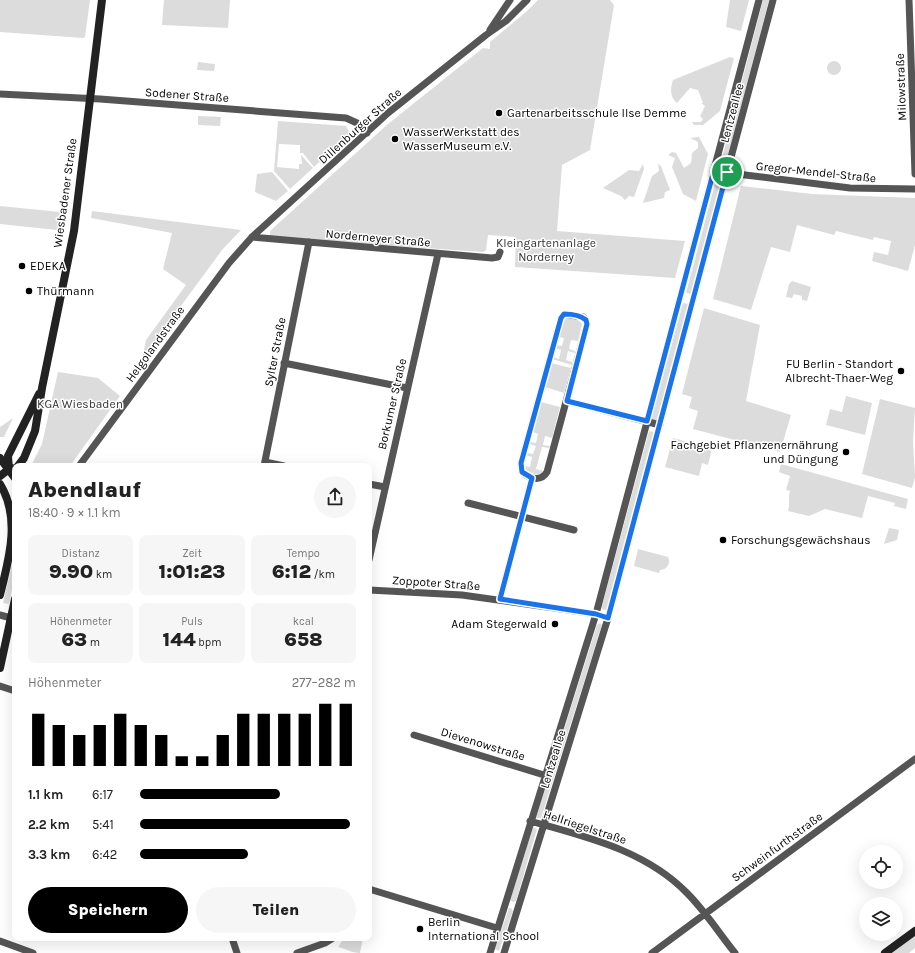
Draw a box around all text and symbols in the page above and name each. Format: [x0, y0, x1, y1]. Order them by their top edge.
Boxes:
street label: Milowstraße [893, 53, 909, 121]
street label: Lentzeallee [717, 82, 747, 144]
street label: Sodener Straße [145, 85, 229, 105]
street label: Dillenburger Straße [316, 85, 404, 167]
place label: Gartenarbeitsschule Ilse Demme [507, 106, 686, 120]
marker: Gartenarbeitsschule Ilse Demme [494, 108, 504, 118]
place label: WasserWerkstatt des WasserMuseum e.V. [403, 125, 520, 153]
marker: WasserWerkstatt des WasserMuseum e.V. [390, 134, 400, 144]
street label: Wiesbadener Straße [50, 137, 80, 249]
pin [710, 155, 744, 189]
street label: Gregor-Mendel-Straße [755, 159, 877, 185]
icon: arrive [716, 161, 738, 183]
street label: Norderneyer Straße [325, 226, 431, 250]
park label: Kleingartenanlage Norderney [496, 236, 596, 264]
place label: EDEKA [30, 259, 66, 273]
marker: EDEKA [17, 261, 27, 271]
place label: Thürmann [37, 284, 94, 298]
marker: Thürmann [24, 286, 34, 296]
street label: Helgolandstraße [123, 303, 187, 385]
street label: Sylter Straße [261, 316, 289, 388]
street label: Borkumer Straße [375, 357, 409, 451]
place label: FU Berlin - Standort Albrecht-Thaer-Weg [785, 357, 893, 385]
marker: FU Berlin - Standort Albrecht-Thaer-Weg [896, 366, 906, 376]
park label: KGA Wiesbaden [37, 397, 123, 411]
place label: Fachgebiet Pflanzenernährung und Düngung [671, 438, 838, 466]
marker: Fachgebiet Pflanzenernährung und Düngung [841, 447, 851, 457]
button: share [314, 476, 356, 518]
text: Abendlauf [28, 477, 141, 503]
text: 18:40 · 9 × 1.1 km [28, 505, 121, 520]
place label: Forschungsgewächshaus [731, 533, 871, 547]
marker: Forschungsgewächshaus [718, 535, 728, 545]
text: Distanz [61, 547, 100, 560]
text: Zeit [182, 547, 202, 560]
text: Tempo [287, 547, 320, 560]
text: 9.90 [49, 560, 93, 583]
text: 1:01:23 [158, 560, 225, 583]
text: 6:12 [272, 560, 311, 583]
text: km [93, 568, 112, 581]
text: /km [311, 568, 335, 581]
street label: Zoppoter Straße [391, 573, 481, 593]
text: Höhenmeter [50, 615, 112, 628]
text: Puls [181, 615, 203, 628]
text: kcal [293, 615, 314, 628]
place label: Adam Stegerwald [451, 617, 547, 631]
marker: Adam Stegerwald [550, 619, 560, 629]
text: 63 [61, 628, 87, 651]
text: 144 [163, 628, 196, 651]
text: 658 [284, 628, 323, 651]
text: m [87, 636, 100, 649]
text: bpm [196, 636, 221, 649]
text: Höhenmeter [28, 675, 101, 690]
text: 277–282 m [292, 675, 356, 690]
street label: Dievenowstraße [439, 724, 527, 764]
street label: Lentzeallee [537, 728, 569, 790]
text: 1.1 km [28, 787, 63, 802]
text: 6:17 [92, 787, 113, 802]
street label: Hellriegelstraße [542, 807, 628, 847]
street label: Schweinfurthstraße [729, 809, 825, 885]
text: 2.2 km [28, 817, 70, 832]
text: 5:41 [92, 817, 114, 832]
map controls [859, 845, 903, 941]
button: locate [859, 845, 903, 889]
text: 3.3 km [28, 847, 70, 862]
text: 6:42 [92, 847, 117, 862]
button: Speichern [28, 887, 188, 933]
button: Teilen [196, 887, 356, 933]
button: layers [859, 897, 903, 941]
place label: Berlin International School [428, 915, 539, 943]
marker: Berlin International School [415, 924, 425, 934]

